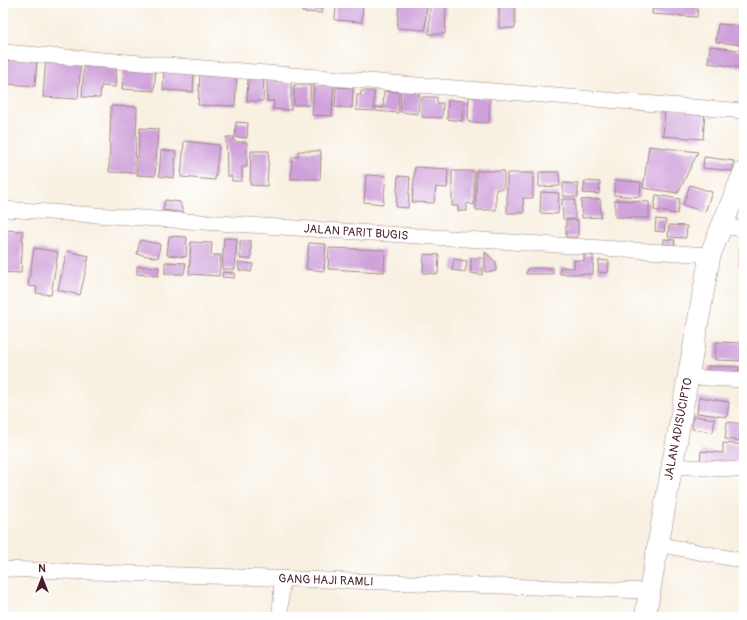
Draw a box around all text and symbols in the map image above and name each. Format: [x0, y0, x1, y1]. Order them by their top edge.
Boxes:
street label: JALAN PARIT BUGIS [303, 221, 409, 244]
street label: JALAN ADISUCIPTO [661, 376, 696, 482]
north arrow [22, 558, 62, 598]
text: N [38, 562, 46, 575]
street label: GANG HAJI RAMLI [278, 571, 374, 590]

